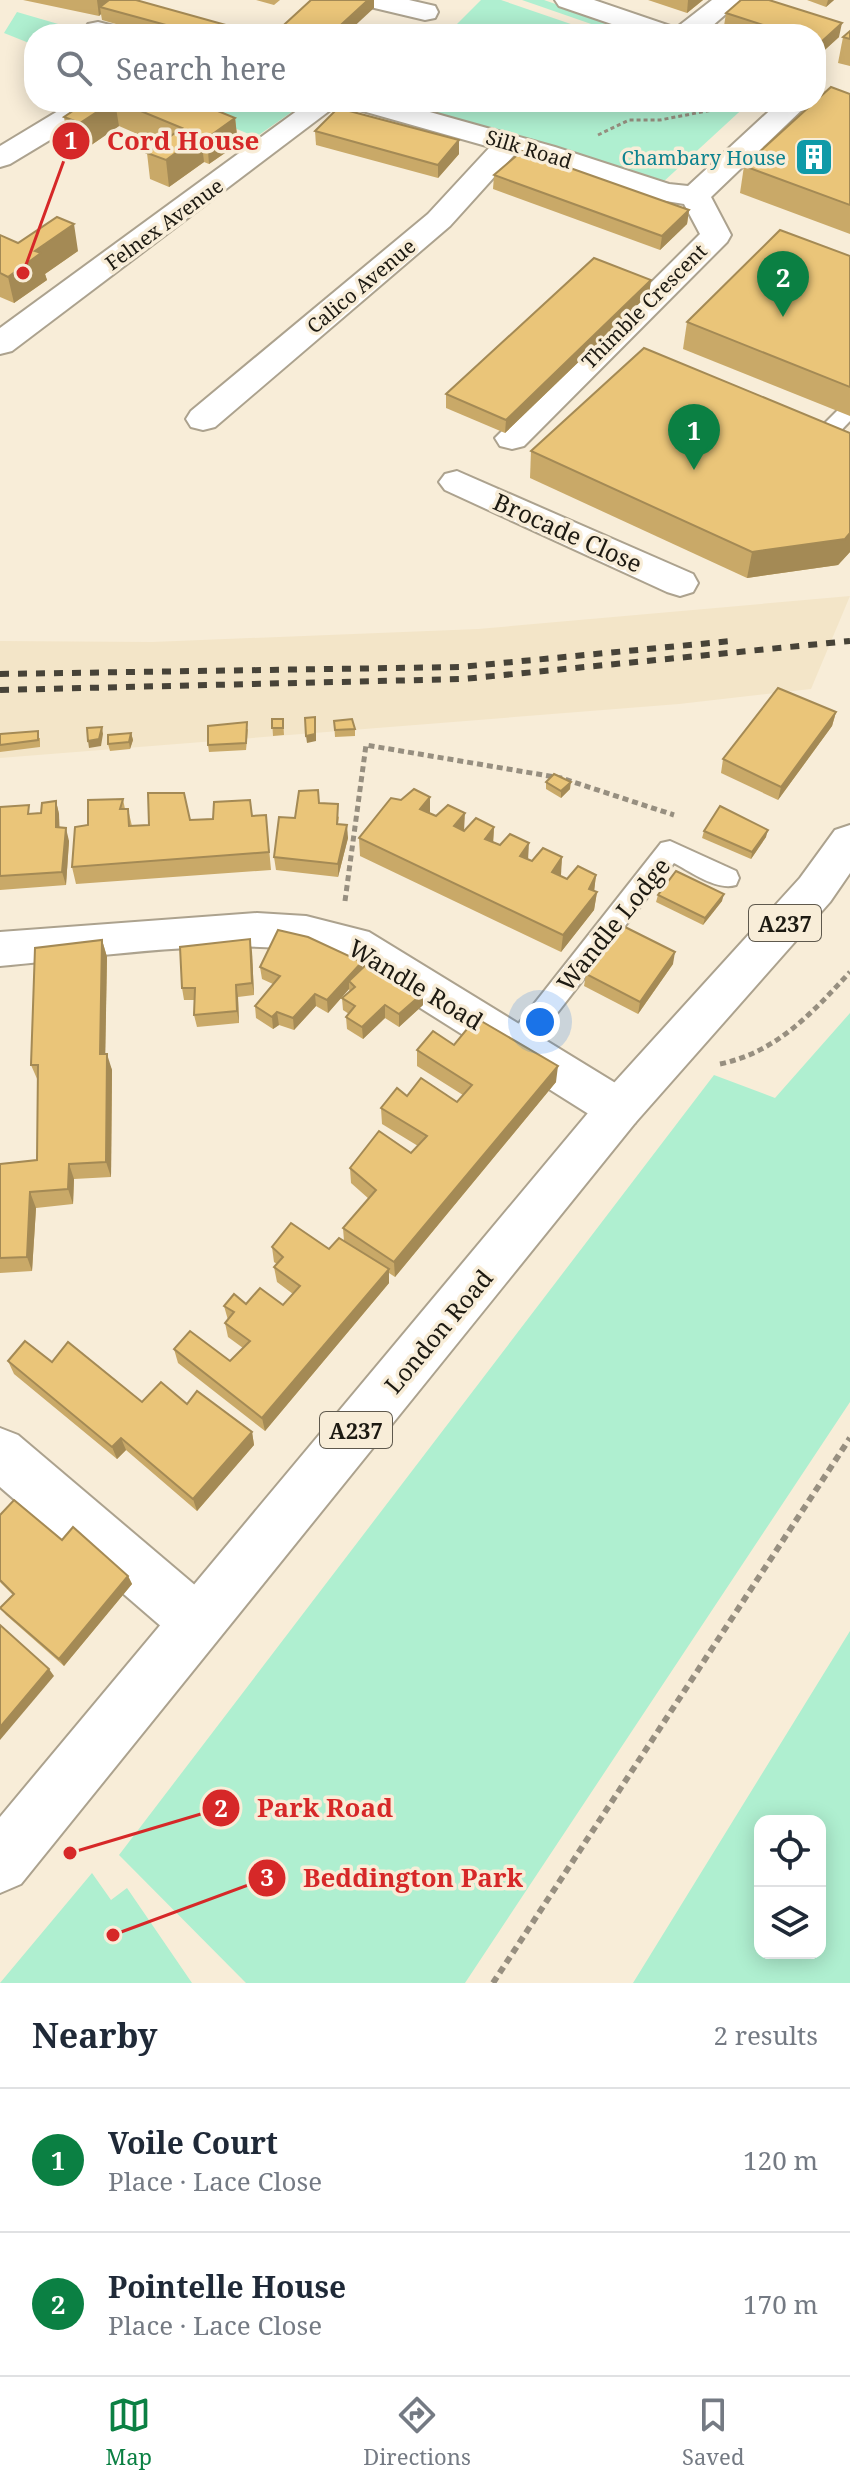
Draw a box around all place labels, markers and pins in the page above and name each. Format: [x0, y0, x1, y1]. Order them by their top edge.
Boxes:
callout: Cord House [51, 116, 275, 166]
building icon: Chambary House [793, 136, 835, 178]
place label: Chambary House [622, 144, 786, 171]
pin: 2 [757, 251, 809, 317]
pin: 1 [668, 404, 720, 470]
callout: Park Road [201, 1783, 409, 1833]
callout: Beddington Park [247, 1853, 539, 1903]

